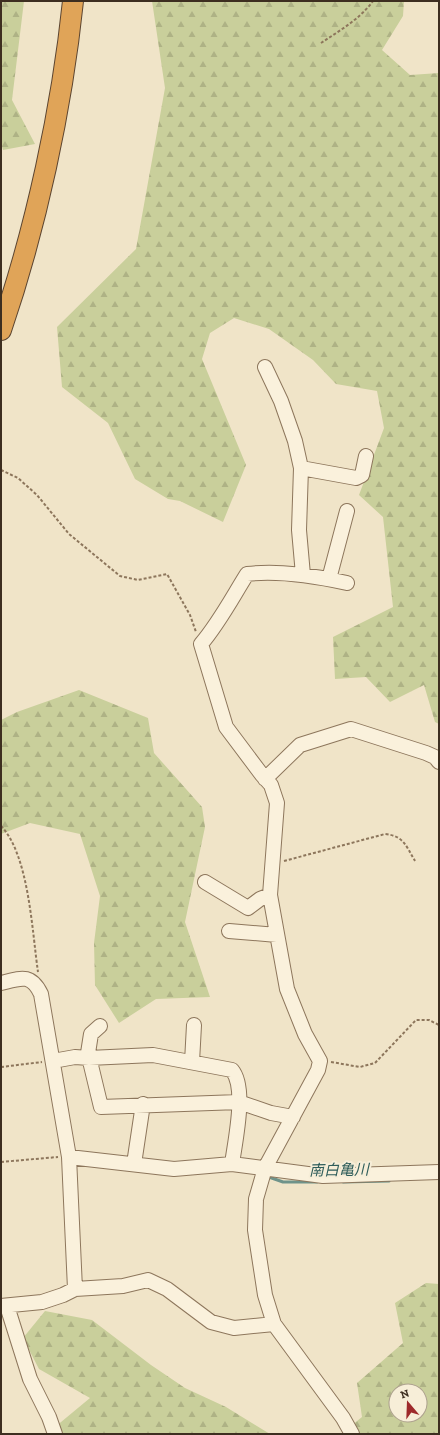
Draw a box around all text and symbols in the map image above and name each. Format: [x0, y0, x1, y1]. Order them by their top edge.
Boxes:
water label: 南白亀川 [309, 1160, 371, 1180]
north arrow [388, 1383, 428, 1423]
text: N [399, 1386, 412, 1402]

